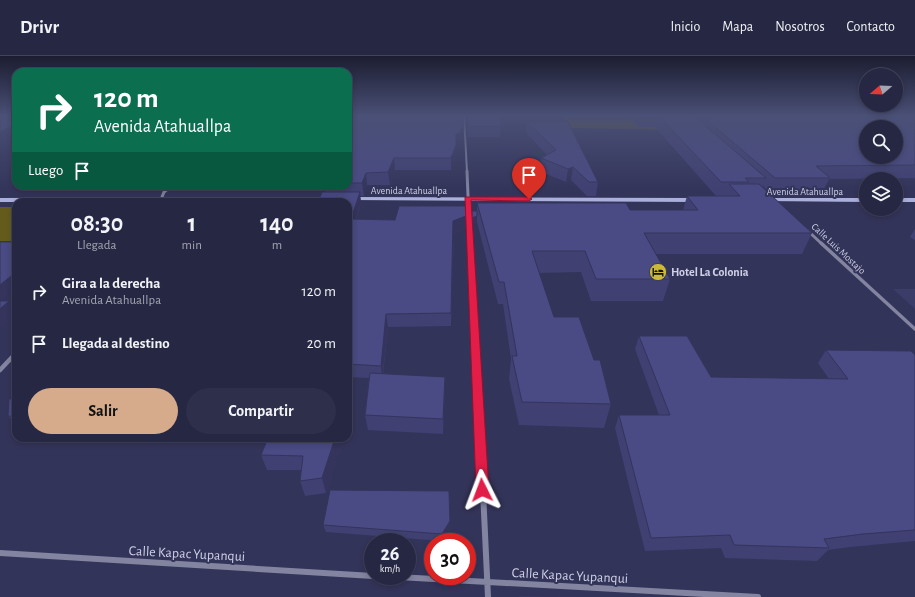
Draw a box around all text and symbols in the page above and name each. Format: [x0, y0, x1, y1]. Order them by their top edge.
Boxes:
text: Drivr [20, 18, 59, 37]
text: Inicio [670, 20, 700, 34]
text: Mapa [722, 20, 753, 34]
text: Nosotros [775, 20, 825, 34]
text: Contacto [847, 20, 895, 34]
north arrow [859, 68, 903, 112]
map controls [859, 68, 903, 216]
icon: right [28, 84, 80, 136]
text: 120 m [94, 85, 159, 113]
text: Avenida Atahuallpa [94, 118, 231, 136]
button: search [859, 120, 903, 164]
pin [512, 158, 546, 199]
icon: arrive [71, 160, 93, 182]
text: Luego [28, 163, 63, 178]
icon: arrive [518, 164, 540, 186]
button: layers [859, 172, 903, 216]
street label: Avenida Atahuallpa [371, 186, 448, 196]
street label: Avenida Atahuallpa [767, 187, 844, 197]
text: 08:30 [70, 212, 123, 236]
text: 1 [187, 212, 196, 236]
text: 140 [260, 212, 294, 236]
street label: Calle Luis Mostajo [809, 221, 867, 276]
text: Llegada [77, 239, 116, 252]
text: min [182, 239, 202, 252]
text: m [272, 239, 282, 252]
hotel icon: Hotel La Colonia [648, 262, 668, 282]
place label: Hotel La Colonia [671, 266, 749, 278]
text: Gira a la derecha [62, 276, 161, 291]
icon: right [28, 281, 50, 303]
text: 120 m [302, 284, 336, 299]
text: Avenida Atahuallpa [62, 294, 161, 307]
icon: arrive [28, 333, 50, 355]
text: Llegada al destino [62, 336, 170, 351]
text: 20 m [307, 336, 336, 351]
button: Salir [28, 388, 178, 434]
button: Compartir [186, 388, 336, 434]
position arrow [461, 469, 503, 511]
speed limit sign: 30 [424, 533, 476, 585]
street label: Calle Kapac Yupanqui [128, 544, 246, 564]
text: 26 [380, 544, 400, 564]
text: km/h [380, 564, 400, 574]
street label: Calle Kapac Yupanqui [511, 566, 629, 586]

